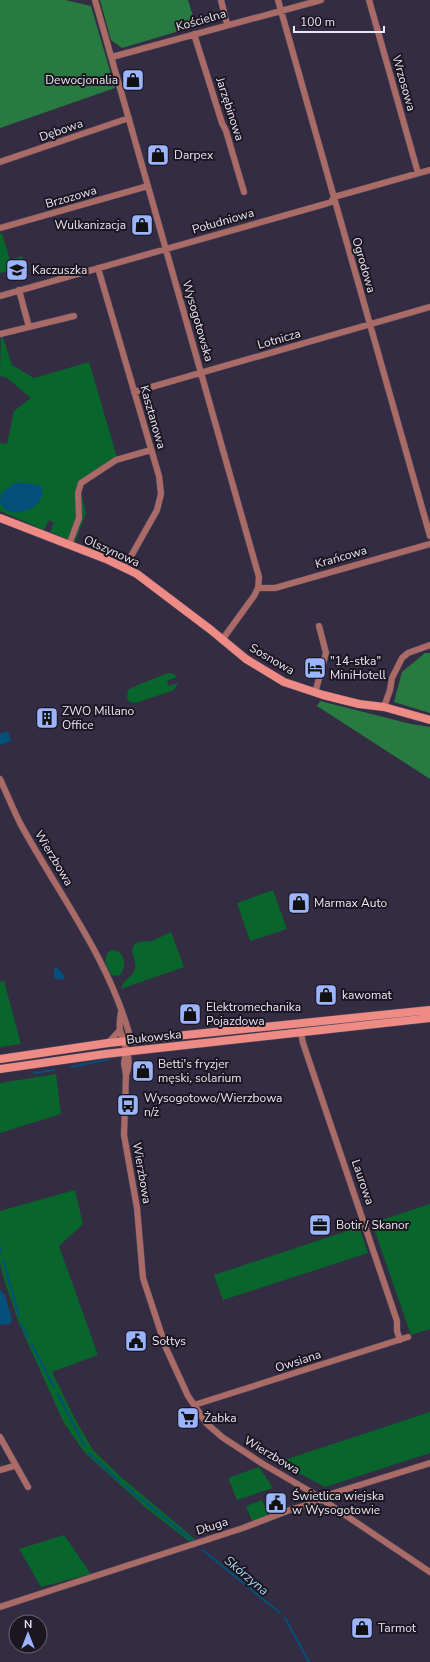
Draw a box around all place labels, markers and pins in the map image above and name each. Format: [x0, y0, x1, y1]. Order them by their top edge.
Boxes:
shop icon: Dewocjonalia [120, 67, 146, 93]
place label: Dewocjonalia [45, 72, 118, 88]
shop icon: Darpex [145, 142, 171, 168]
place label: Darpex [174, 147, 214, 163]
shop icon: Wulkanizacja [129, 212, 155, 238]
place label: Wulkanizacja [55, 217, 126, 233]
school or university icon: Kaczuszka [4, 257, 30, 283]
place label: Kaczuszka [32, 262, 87, 278]
place label: "14-stka" MiniHotell [330, 653, 386, 683]
hotel icon: "14-stka" MiniHotell [302, 655, 328, 681]
place label: ZWO Millano Office [62, 703, 135, 733]
building icon: ZWO Millano Office [34, 705, 60, 731]
shop icon: Marmax Auto [286, 890, 312, 916]
place label: Marmax Auto [314, 895, 388, 911]
shop icon: kawomat [313, 982, 339, 1008]
place label: kawomat [342, 987, 393, 1003]
place label: Elektromechanika Pojazdowa [206, 999, 301, 1029]
shop icon: Elektromechanika Pojazdowa [177, 1001, 203, 1027]
place label: Betti's fryzjer męski, solarium [158, 1056, 241, 1086]
shop icon: Betti's fryzjer męski, solarium [130, 1058, 156, 1084]
place label: Wysogotowo/Wierzbowa n/ż [144, 1090, 282, 1120]
bus stop icon: Wysogotowo/Wierzbowa n/ż [115, 1092, 141, 1118]
office icon: Botir / Skanor [307, 1212, 333, 1238]
place label: Botir / Skanor [336, 1217, 410, 1233]
public building icon: Sołtys [123, 1328, 149, 1354]
place label: Sołtys [152, 1333, 186, 1349]
supermarket icon: Żabka [175, 1405, 201, 1431]
place label: Żabka [204, 1410, 237, 1426]
place label: Świetlica wiejska w Wysogotowie [292, 1488, 384, 1518]
public building icon: Świetlica wiejska w Wysogotowie [263, 1490, 289, 1516]
shop icon: Tarmot [349, 1615, 375, 1641]
place label: Tarmot [378, 1620, 417, 1636]

